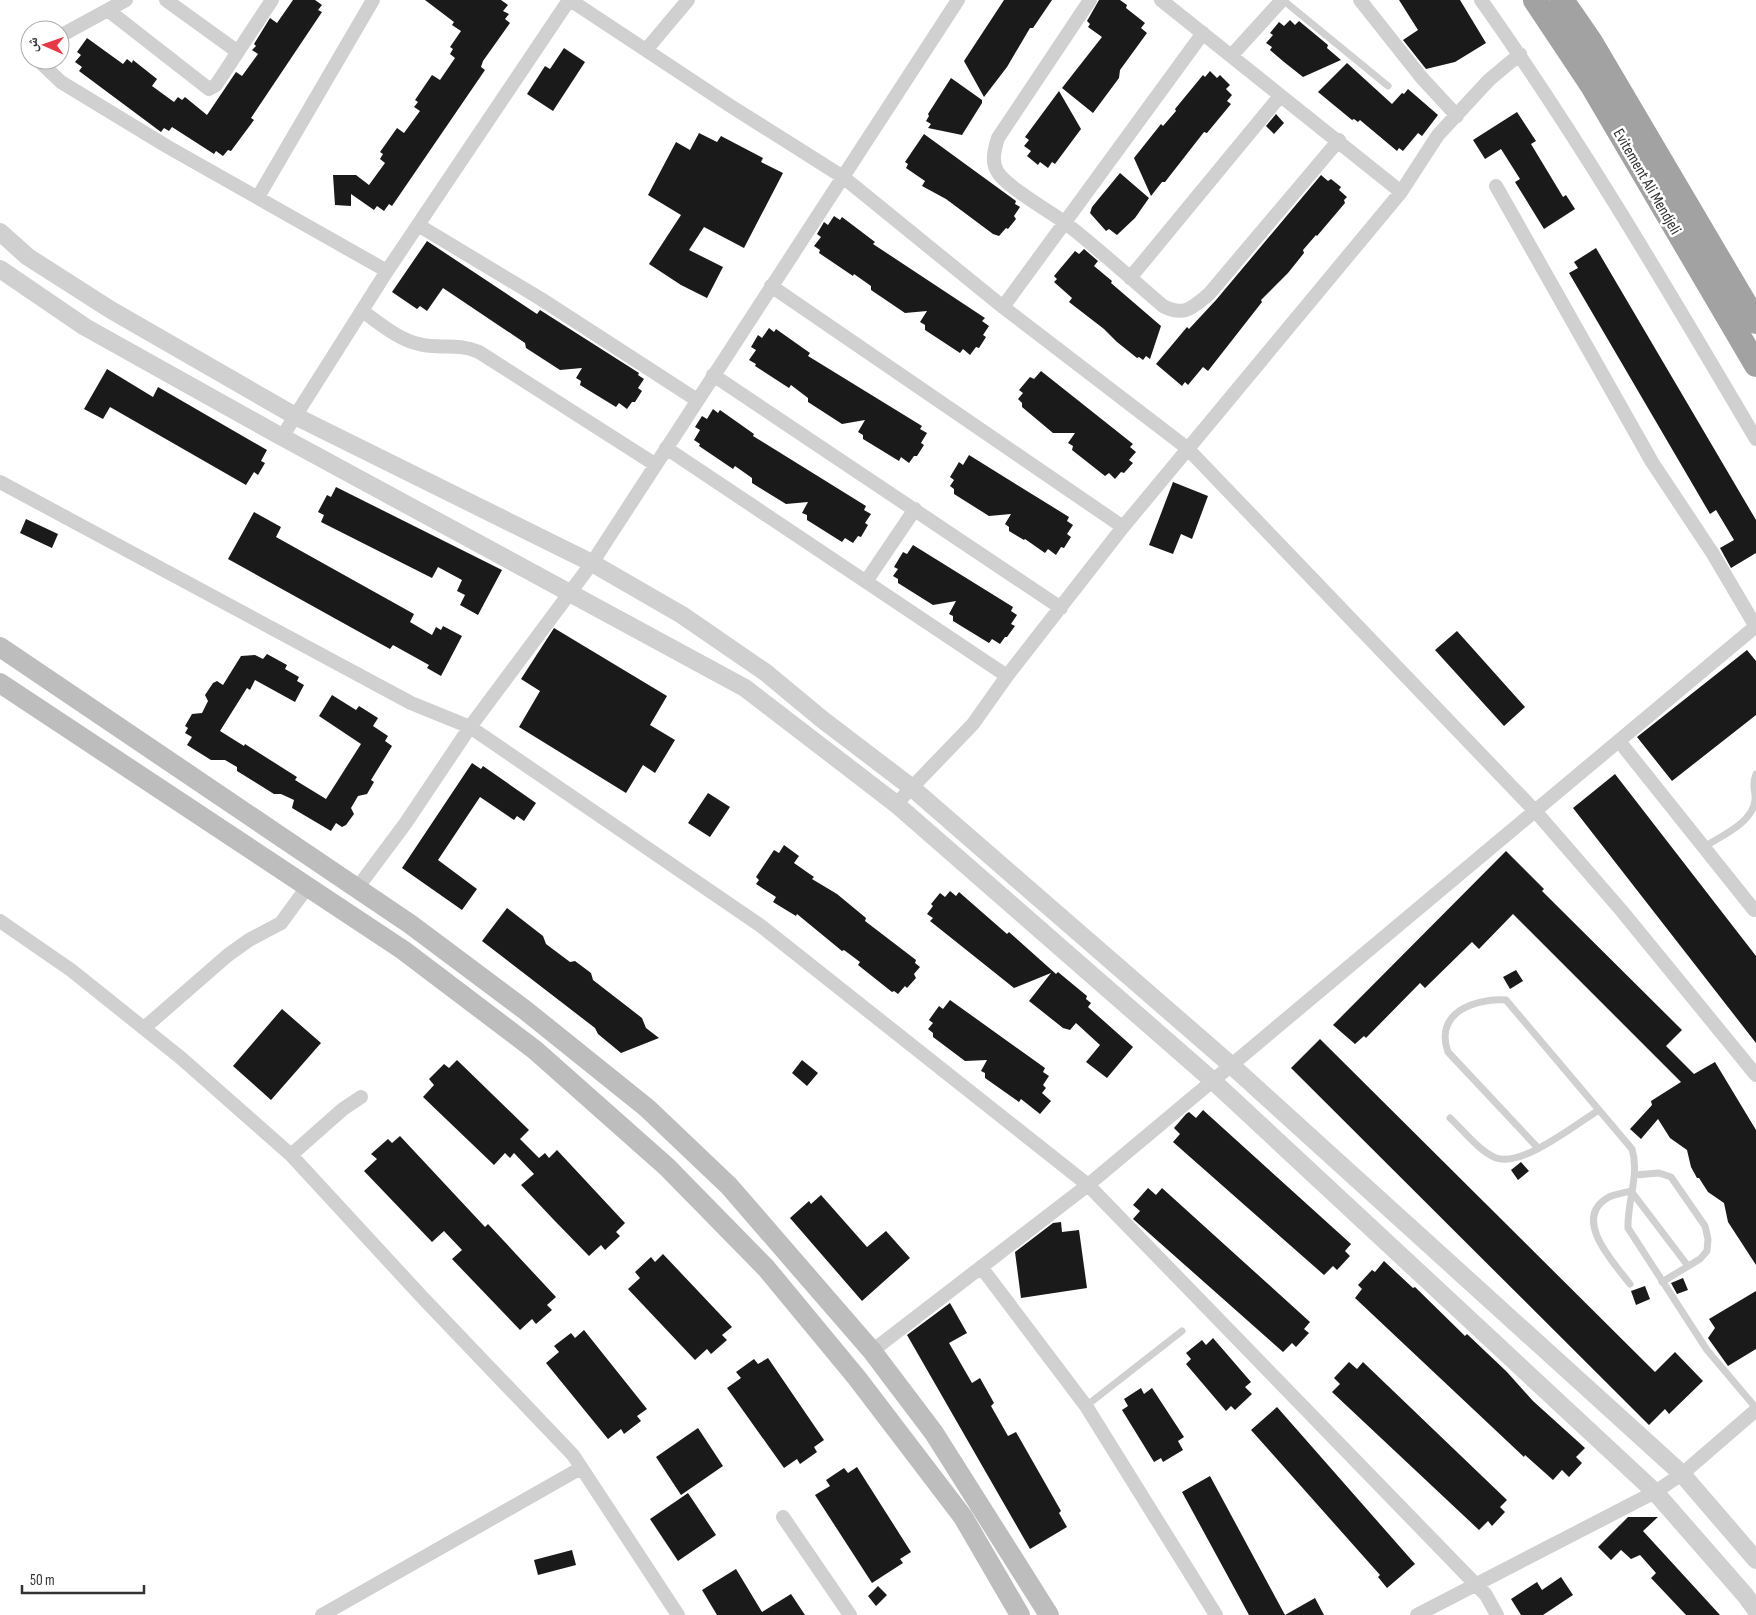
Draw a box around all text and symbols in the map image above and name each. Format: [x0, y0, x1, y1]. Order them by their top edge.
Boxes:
north arrow [20, 20, 70, 70]
text: ش [24, 37, 41, 52]
street label: Evitement Ali Mendjeli [1609, 125, 1685, 238]
scale bar [22, 1562, 145, 1594]
text: 50 m [30, 1571, 55, 1590]

